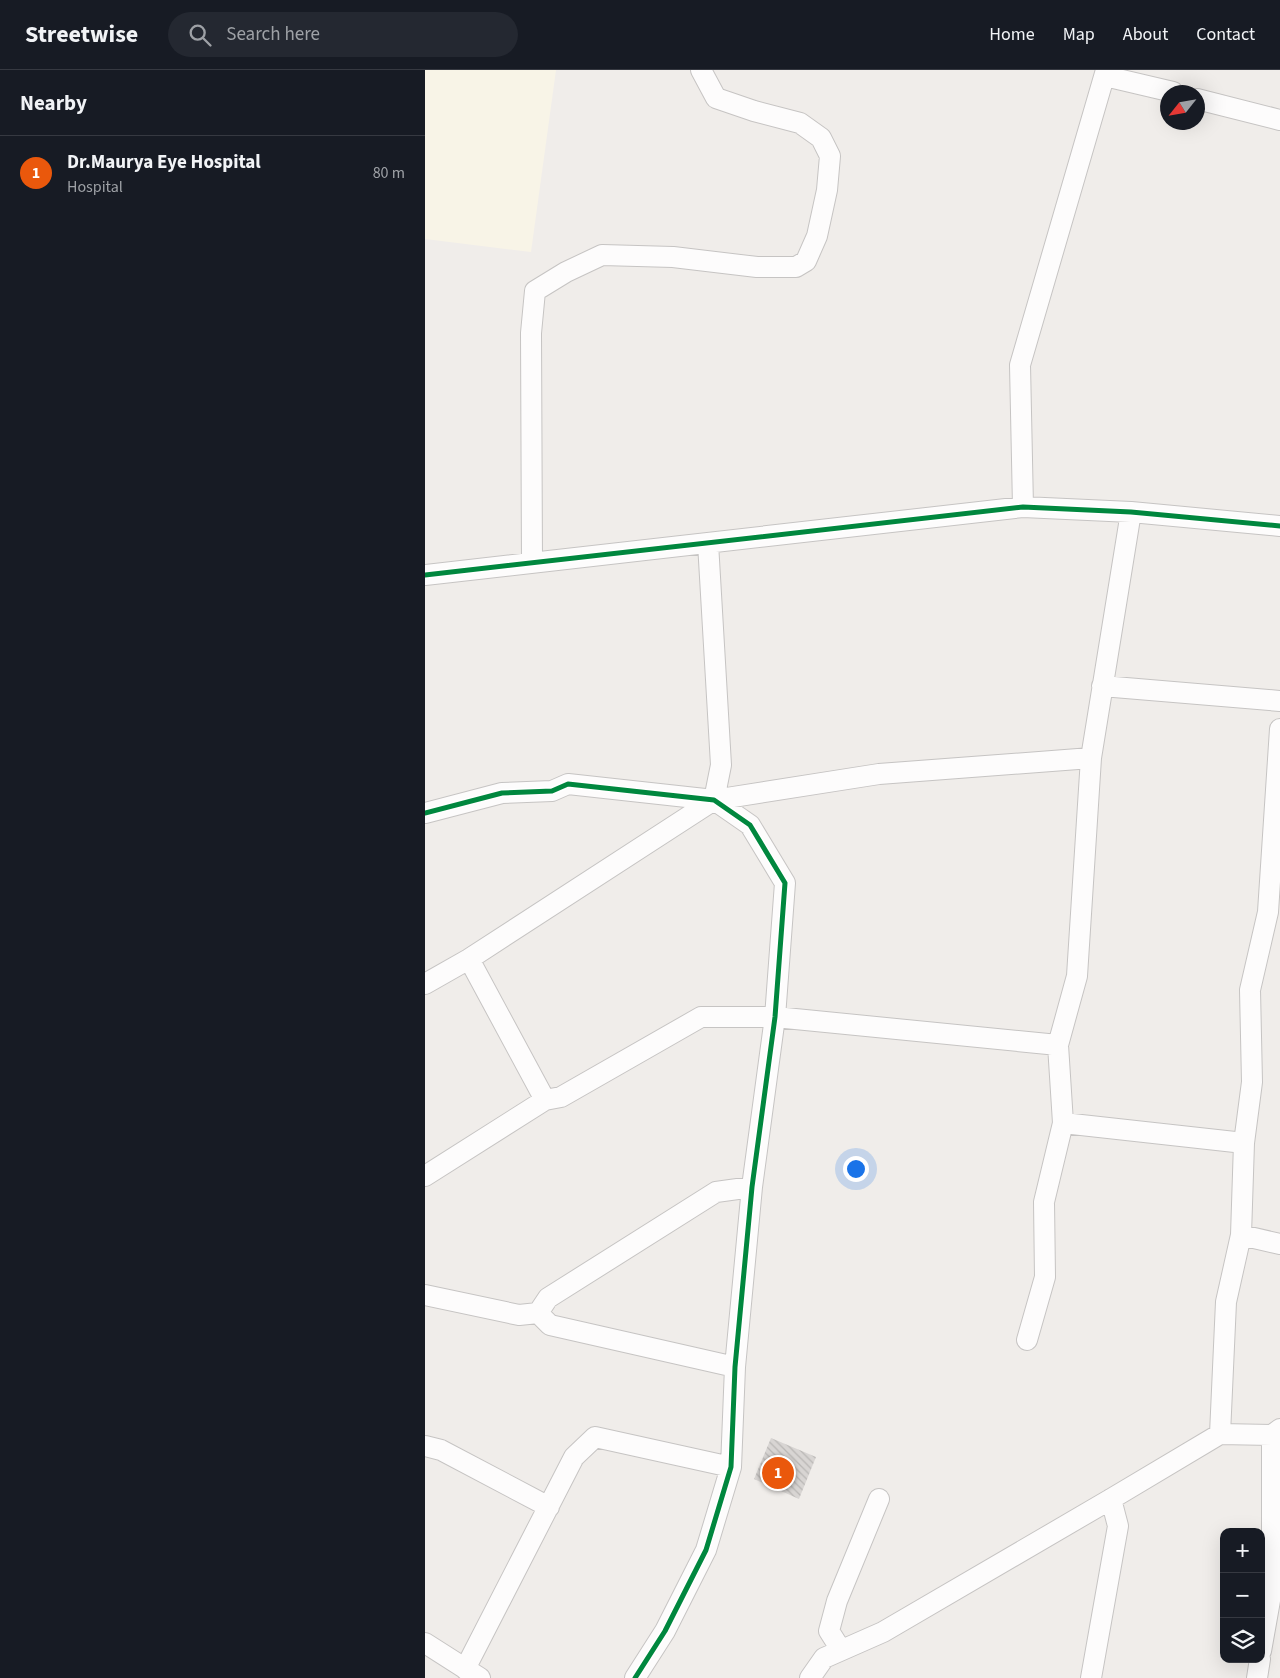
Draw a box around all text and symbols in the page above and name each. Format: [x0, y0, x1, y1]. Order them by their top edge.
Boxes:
search box [168, 12, 518, 57]
text: Streetwise [25, 17, 138, 52]
icon: search [186, 21, 214, 49]
text: Search here [226, 21, 320, 48]
text: Home [989, 22, 1035, 47]
text: Map [1063, 22, 1095, 47]
text: About [1123, 22, 1168, 47]
text: Contact [1196, 22, 1255, 47]
north arrow [1160, 85, 1205, 130]
text: Nearby [20, 88, 87, 118]
text: Dr.Maurya Eye Hospital [67, 149, 261, 176]
text: 1 [32, 162, 40, 184]
text: 80 m [373, 162, 405, 184]
text: Hospital [67, 176, 123, 198]
your location [843, 1156, 869, 1182]
pin: 1 [762, 1454, 794, 1492]
map controls [1220, 1528, 1265, 1663]
button: + [1220, 1528, 1265, 1573]
button: − [1220, 1573, 1265, 1618]
button: layers [1220, 1618, 1265, 1663]

